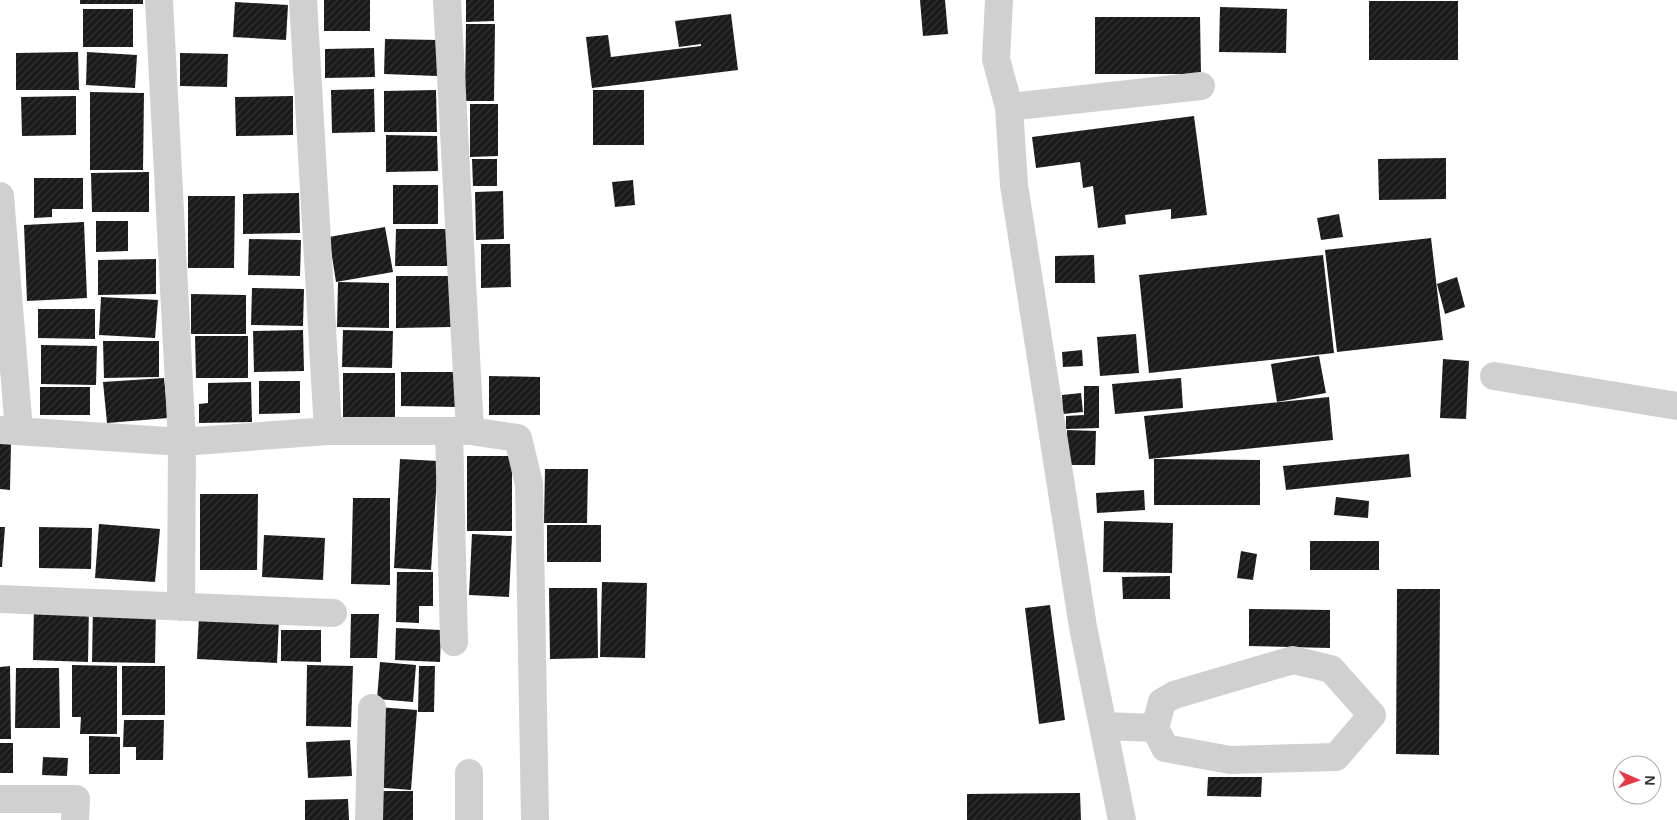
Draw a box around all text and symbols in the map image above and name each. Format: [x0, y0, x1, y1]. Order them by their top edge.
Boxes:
north arrow [1612, 755, 1662, 805]
text: N [1642, 775, 1658, 786]

